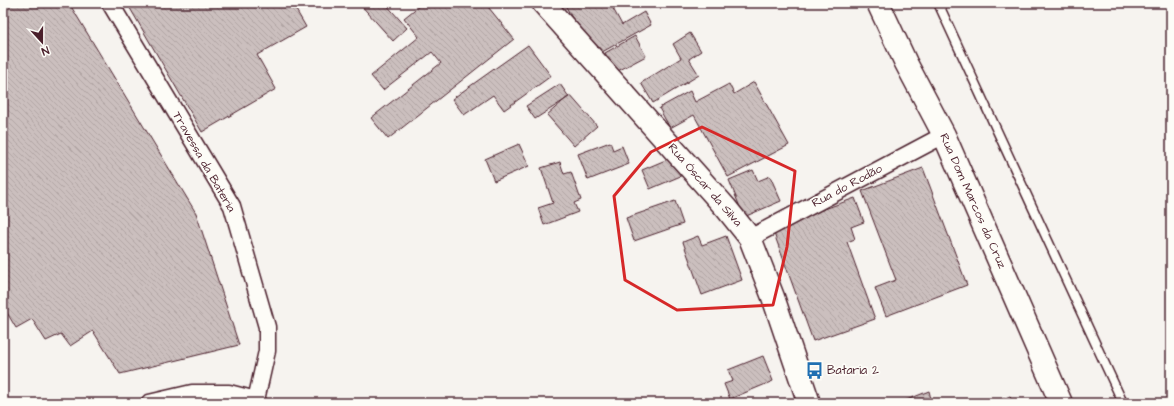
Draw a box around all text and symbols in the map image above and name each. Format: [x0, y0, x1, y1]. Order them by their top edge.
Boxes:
north arrow [22, 22, 62, 62]
text: N [39, 43, 51, 59]
street label: Travessa da Bateria [168, 109, 240, 215]
street label: Rua Dom Marcos da Cruz [935, 131, 1011, 271]
street label: Rua Óscar da Silva [664, 140, 746, 230]
street label: Rua do Rodão [809, 160, 885, 212]
bus stop icon: Bataria 2 [804, 360, 824, 380]
place label: Bataria 2 [827, 362, 879, 379]

